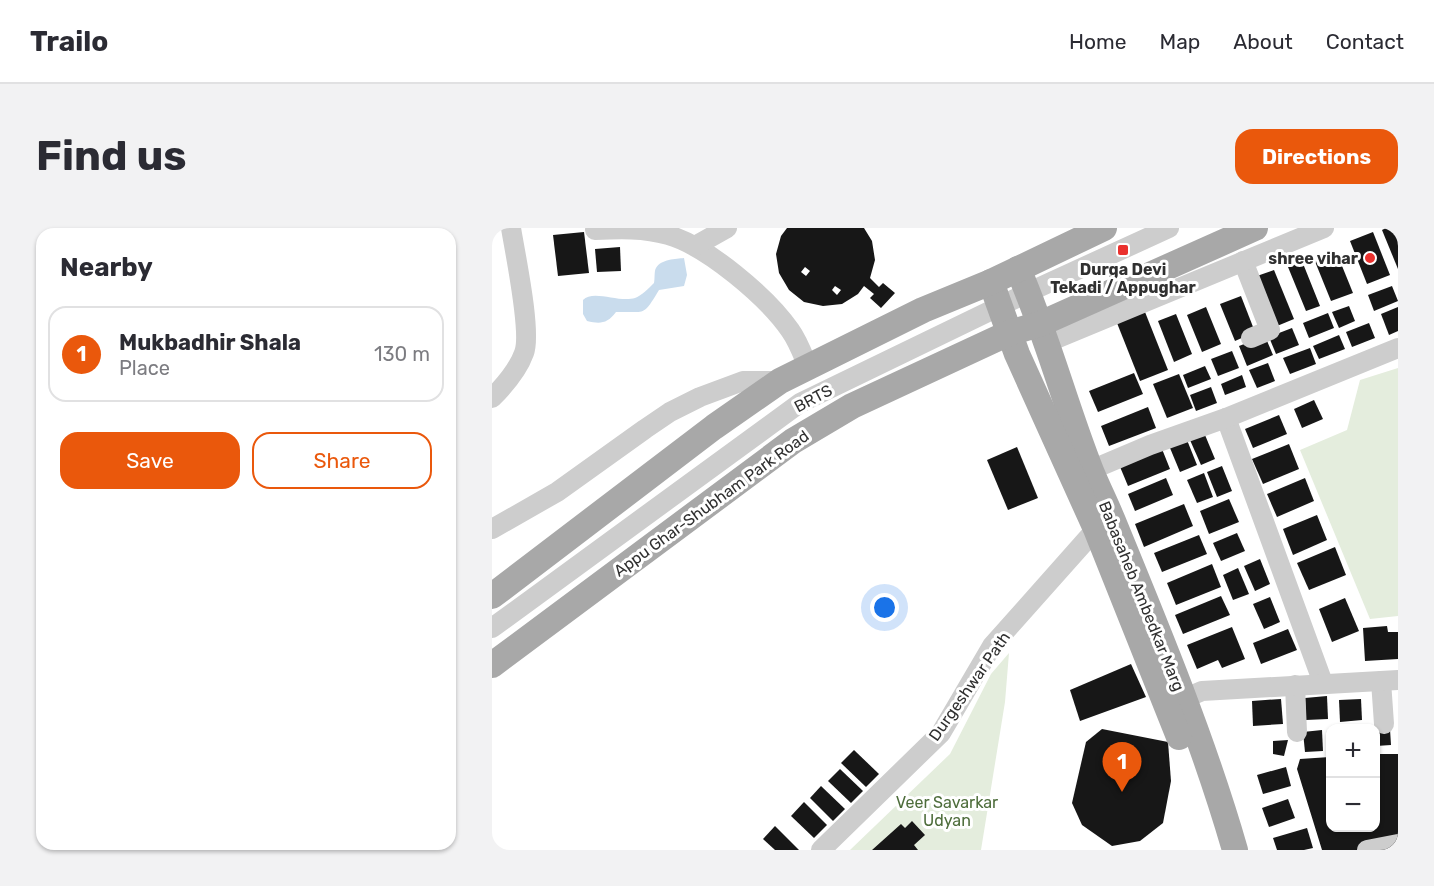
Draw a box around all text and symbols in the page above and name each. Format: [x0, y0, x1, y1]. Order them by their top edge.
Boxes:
text: Trailo [30, 25, 108, 58]
text: Home [1069, 29, 1126, 54]
text: Map [1159, 29, 1200, 54]
text: About [1233, 29, 1293, 54]
text: Contact [1326, 29, 1404, 54]
button: Directions [1235, 129, 1398, 184]
text: Find us [36, 131, 187, 181]
marker: Durga Devi Tekadi / Appughar [1116, 243, 1130, 257]
place label: shree vihar [1268, 249, 1359, 268]
marker: shree vihar [1363, 251, 1377, 265]
text: Nearby [60, 252, 153, 283]
place label: Durga Devi Tekadi / Appughar [1050, 260, 1197, 297]
text: Mukbadhir Shala [119, 329, 301, 356]
text: 1 [77, 342, 86, 366]
text: 130 m [374, 342, 430, 366]
text: Place [119, 356, 170, 380]
street label: BRTS [791, 381, 835, 416]
street label: Appu Ghar-Shubham Park Road [610, 426, 812, 581]
button: Save [60, 432, 240, 489]
button: Share [252, 432, 432, 489]
street label: Babasaheb Ambedkar Marg [1095, 498, 1188, 694]
your location [870, 593, 899, 622]
street label: Durgeshwar Path [925, 628, 1014, 744]
map controls [1326, 724, 1380, 832]
button: + [1326, 724, 1380, 778]
pin: 1 [1102, 742, 1142, 792]
button: − [1326, 778, 1380, 832]
park label: Veer Savarkar Udyan [896, 793, 998, 830]

